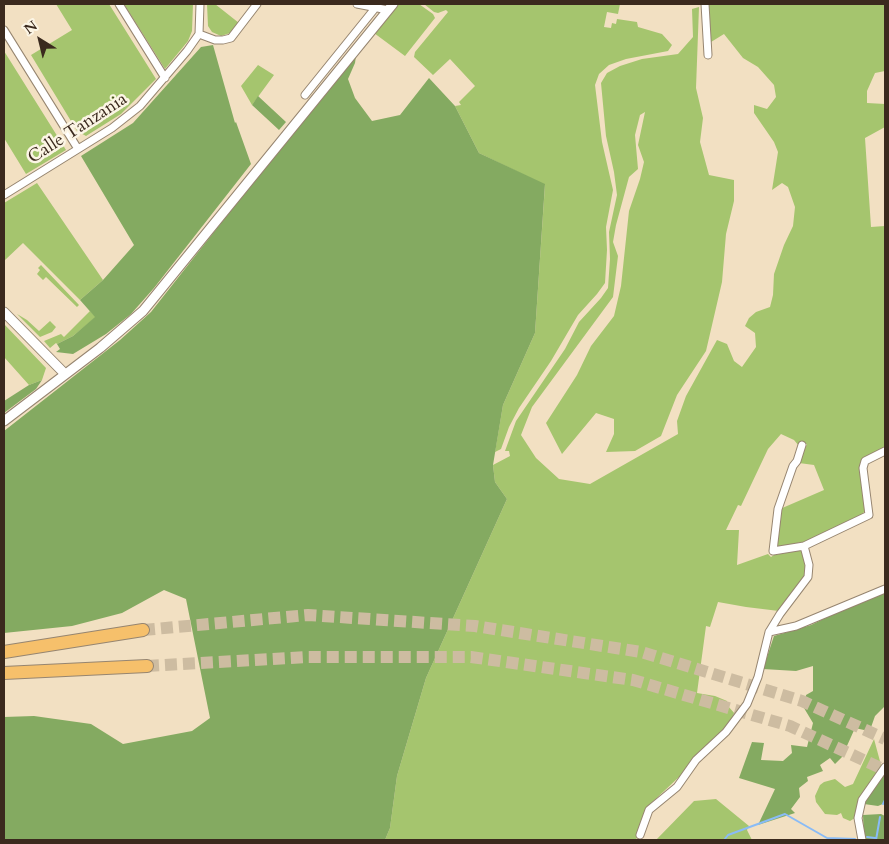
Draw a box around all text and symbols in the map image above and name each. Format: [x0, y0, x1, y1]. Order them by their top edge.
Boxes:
north arrow [15, 15, 65, 65]
text: N [20, 16, 41, 39]
street label: Calle Tanzania [24, 89, 132, 169]

